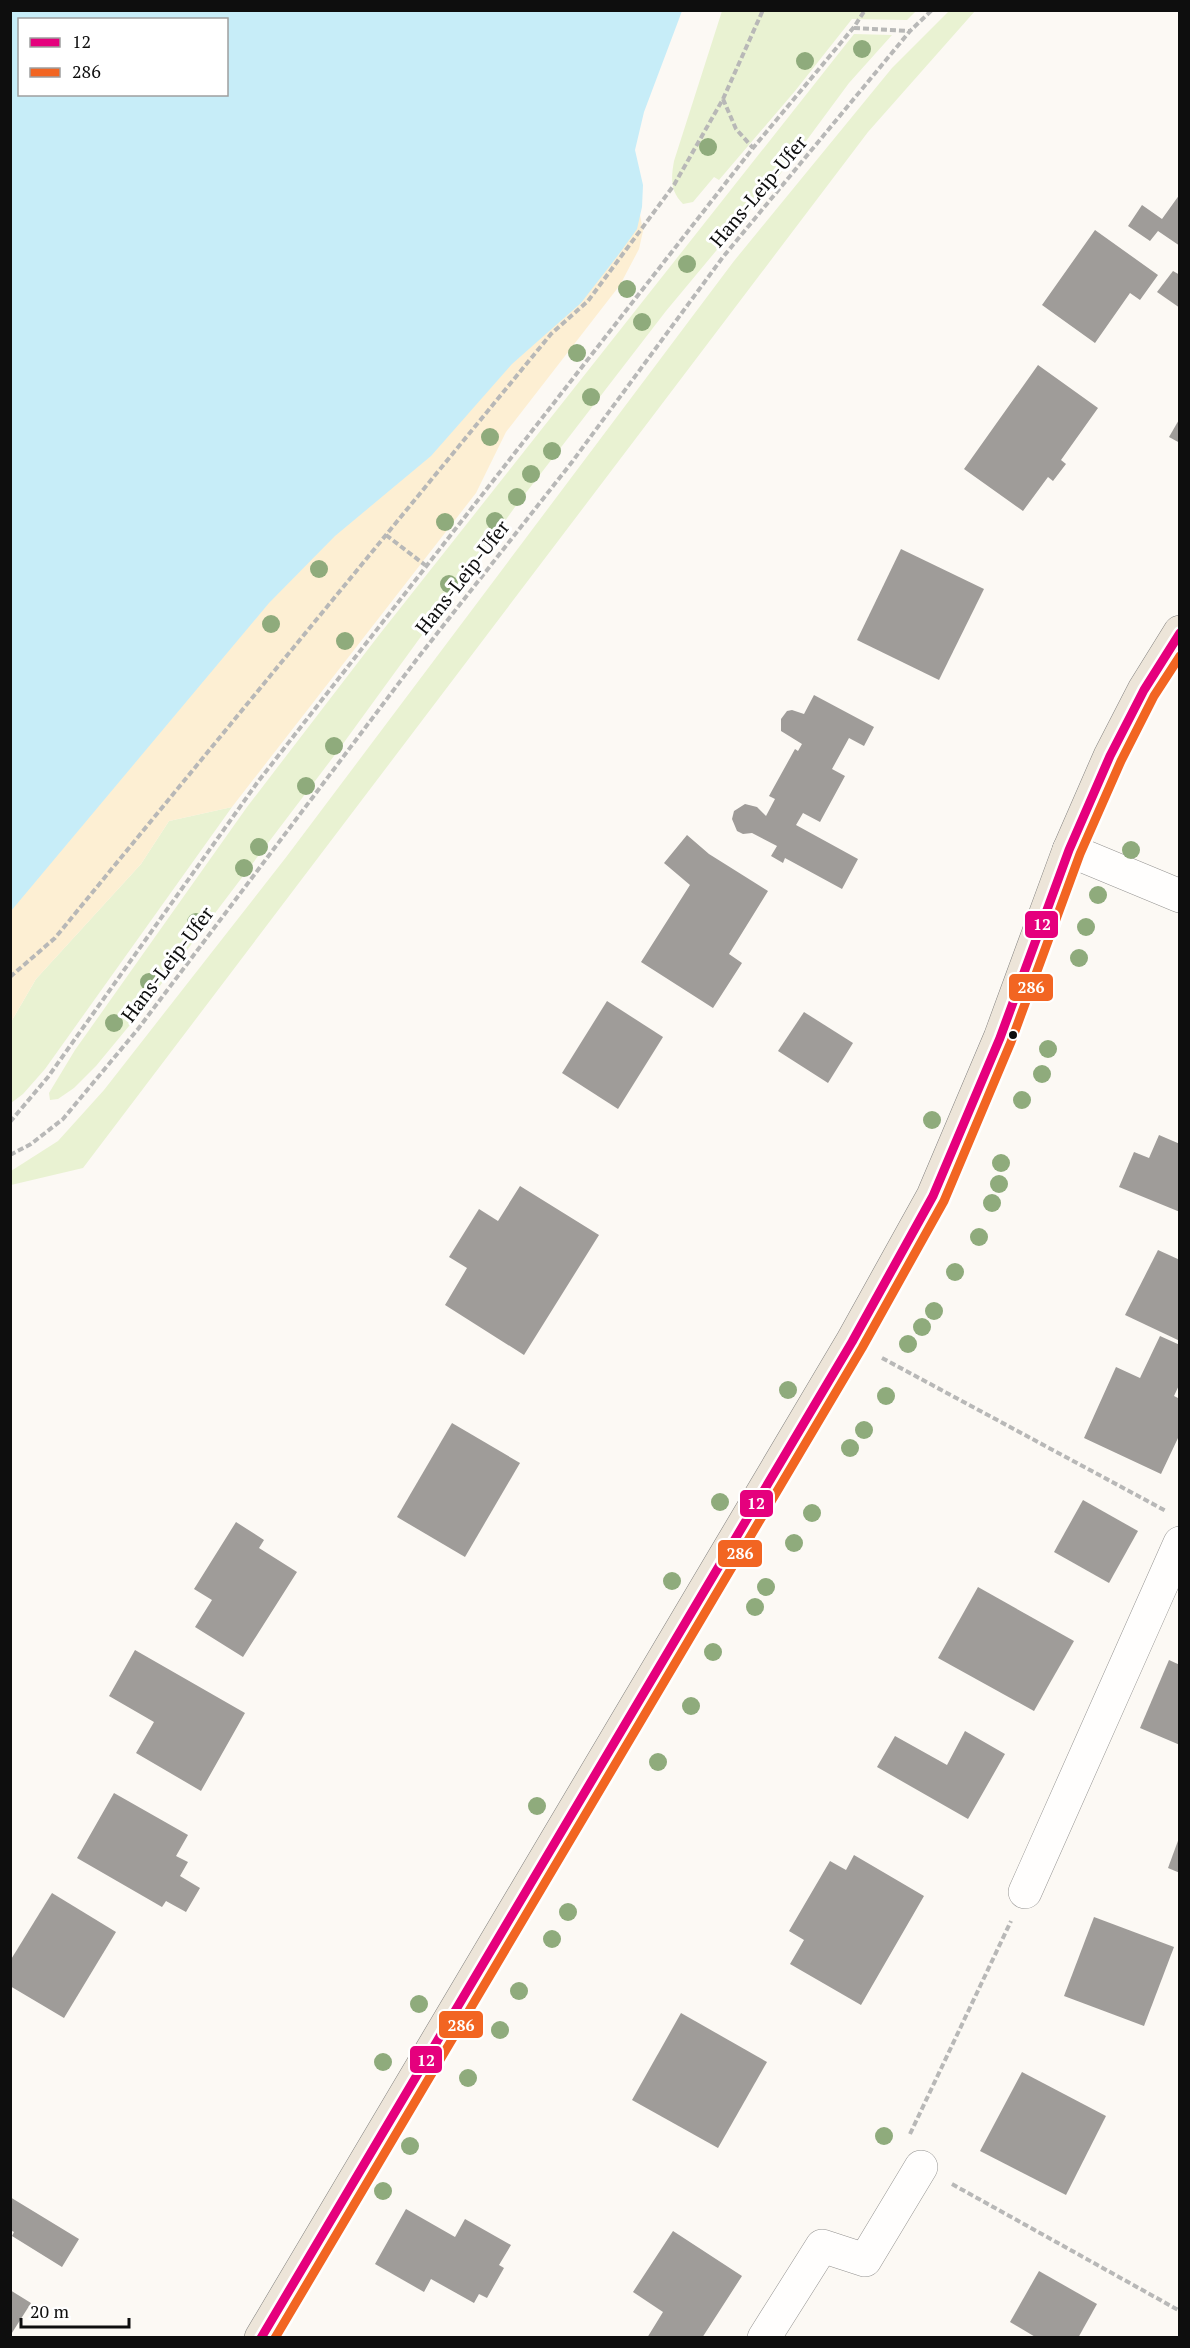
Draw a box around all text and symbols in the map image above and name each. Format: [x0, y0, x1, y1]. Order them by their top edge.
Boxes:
legend [18, 18, 228, 96]
text: 12 [72, 29, 91, 53]
text: 286 [72, 59, 101, 83]
street label: Hans-Leip-Ufer [703, 129, 813, 253]
street label: Hans-Leip-Ufer [409, 514, 515, 640]
street label: Hans-Leip-Ufer [115, 900, 220, 1027]
line badge: 12 [1024, 910, 1059, 939]
text: 12 [1033, 913, 1051, 935]
line badge: 286 [1008, 973, 1054, 1002]
text: 286 [1017, 976, 1045, 998]
unlabelled marker [1007, 1029, 1019, 1041]
line badge: 12 [739, 1489, 774, 1518]
text: 12 [747, 1492, 765, 1514]
line badge: 286 [717, 1539, 763, 1568]
text: 286 [726, 1542, 754, 1564]
line badge: 286 [438, 2010, 484, 2039]
text: 286 [447, 2014, 475, 2036]
line badge: 12 [409, 2045, 443, 2074]
text: 12 [417, 2049, 435, 2071]
scale bar [21, 2291, 129, 2329]
text: 20 m [30, 2299, 70, 2323]

